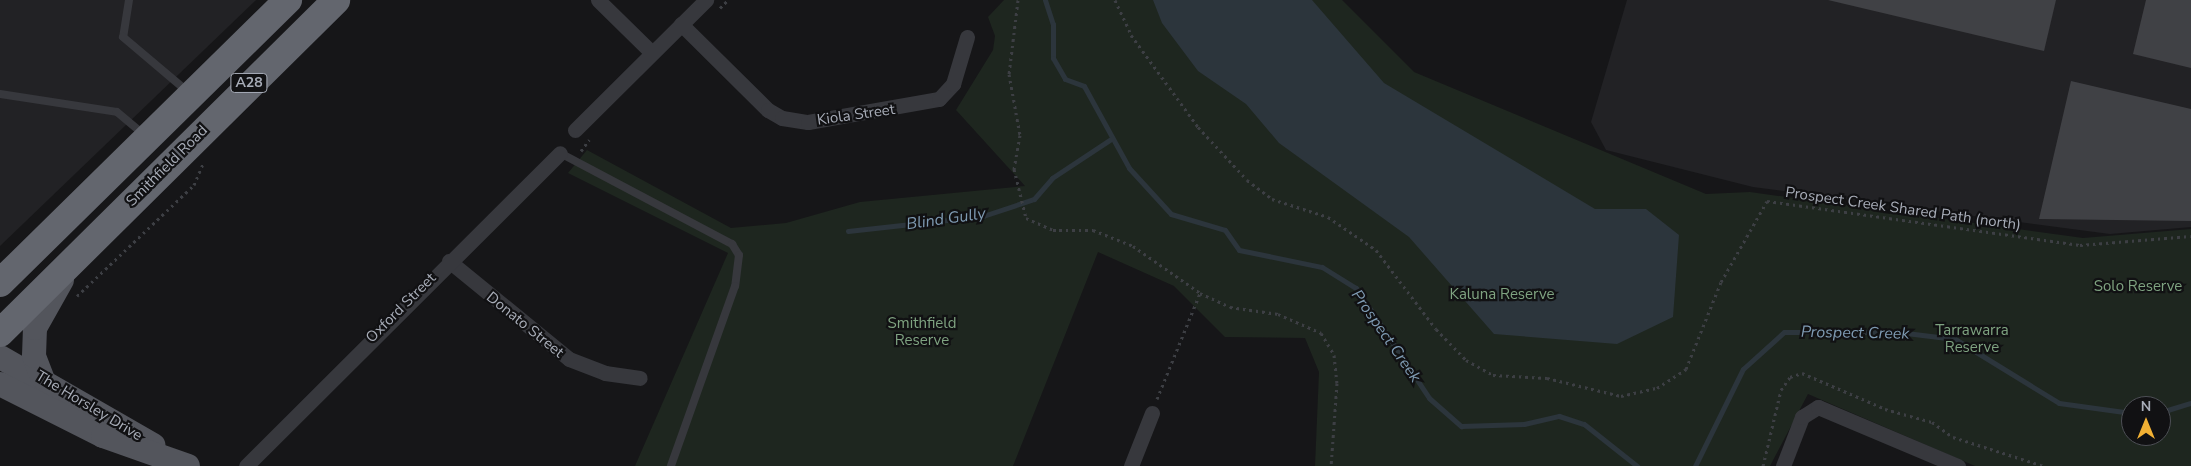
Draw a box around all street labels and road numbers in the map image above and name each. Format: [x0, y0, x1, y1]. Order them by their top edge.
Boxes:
road number: A28 [230, 72, 268, 95]
street label: Kiola Street [816, 101, 896, 129]
street label: Smithfield Road [123, 122, 211, 210]
street label: Prospect Creek Shared Path (north) [1784, 184, 2022, 234]
street label: Oxford Street [362, 269, 440, 347]
street label: Donato Street [483, 288, 567, 362]
street label: The Horsley Drive [32, 367, 146, 445]

